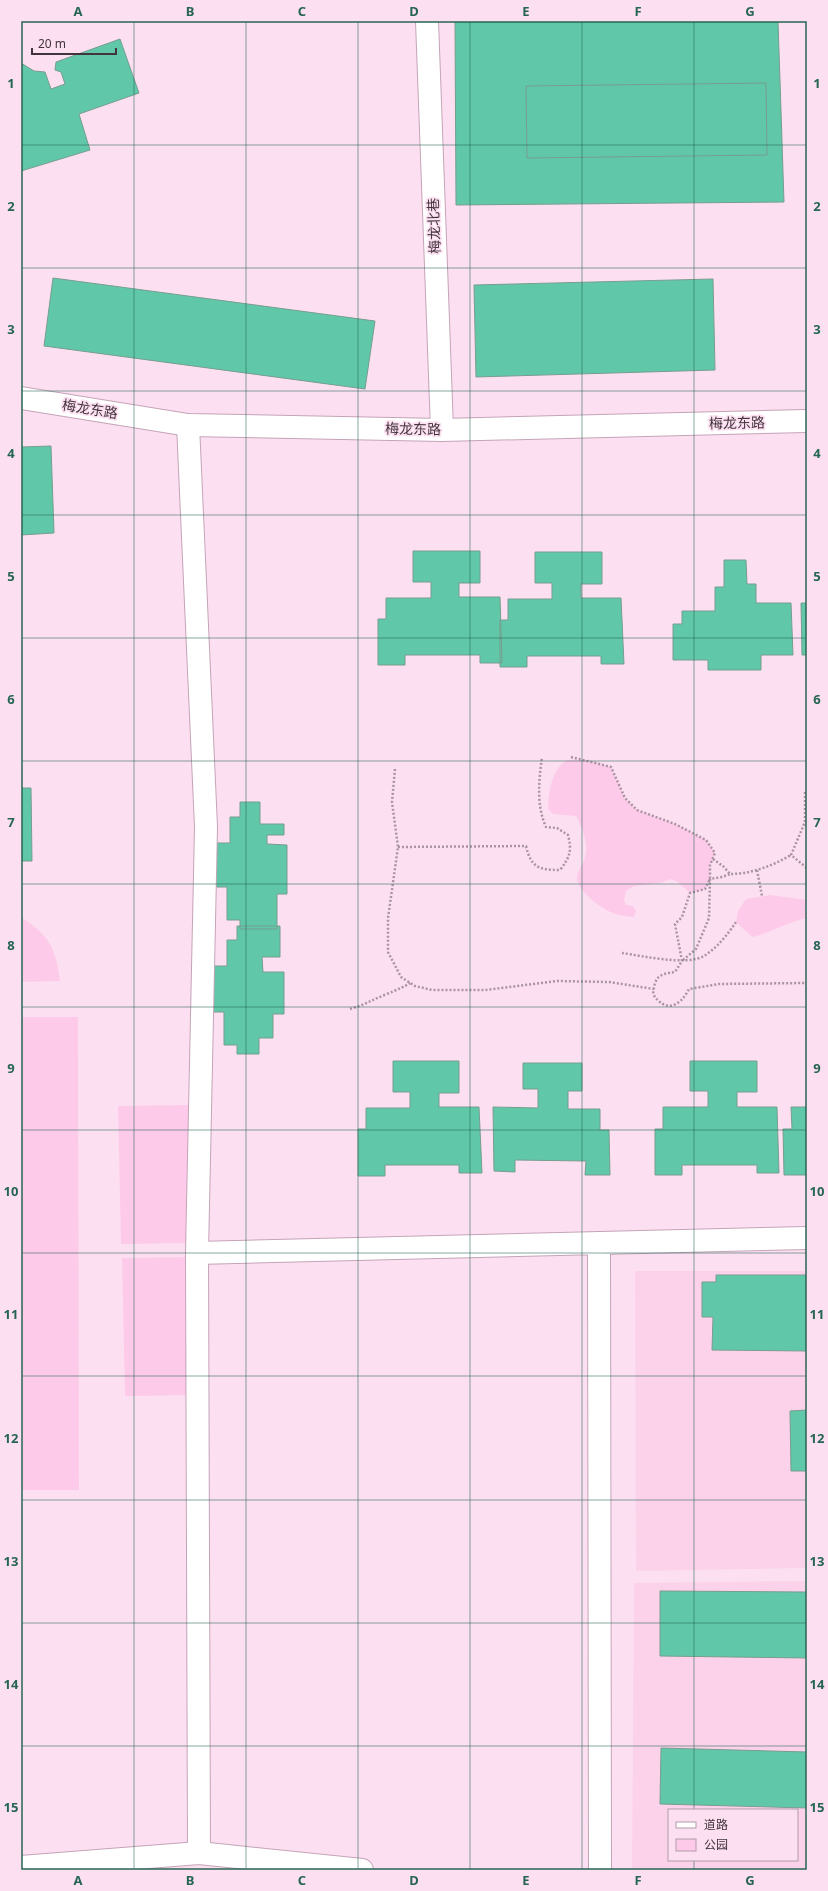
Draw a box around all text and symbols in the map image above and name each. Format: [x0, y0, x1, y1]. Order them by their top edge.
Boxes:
text: A [74, 2, 83, 20]
text: B [186, 2, 194, 20]
text: C [298, 2, 306, 20]
text: D [409, 2, 419, 20]
text: E [522, 2, 530, 20]
text: F [634, 2, 642, 20]
text: G [745, 2, 755, 20]
scale bar [32, 30, 116, 56]
text: 20 m [38, 35, 66, 52]
text: 1 [7, 74, 15, 92]
text: 1 [813, 74, 821, 92]
text: 2 [7, 197, 15, 215]
text: 2 [813, 197, 821, 215]
street label: 梅龙北巷 [423, 198, 444, 254]
text: 3 [7, 320, 15, 338]
text: 3 [813, 320, 821, 338]
street label: 梅龙东路 [61, 395, 119, 422]
street label: 梅龙东路 [709, 413, 765, 432]
street label: 梅龙东路 [385, 419, 441, 438]
text: 4 [7, 444, 15, 462]
text: 4 [813, 444, 821, 462]
text: 5 [7, 567, 15, 585]
text: 5 [813, 567, 821, 585]
text: 6 [7, 690, 15, 708]
text: 6 [813, 690, 821, 708]
text: 7 [7, 813, 15, 831]
text: 7 [813, 813, 821, 831]
text: 8 [7, 936, 15, 954]
text: 8 [813, 936, 821, 954]
text: 9 [7, 1059, 15, 1077]
text: 9 [813, 1059, 821, 1077]
text: 10 [4, 1182, 18, 1200]
text: 10 [810, 1182, 824, 1200]
text: 11 [4, 1305, 18, 1323]
text: 11 [810, 1305, 824, 1323]
text: 12 [4, 1429, 18, 1447]
text: 12 [810, 1429, 824, 1447]
text: 13 [4, 1552, 18, 1570]
text: 13 [810, 1552, 824, 1570]
text: 14 [4, 1675, 19, 1693]
text: 14 [810, 1675, 825, 1693]
text: 15 [4, 1798, 18, 1816]
text: 15 [810, 1798, 824, 1816]
legend [668, 1809, 798, 1861]
text: 道路 [704, 1816, 728, 1833]
text: 公园 [704, 1836, 728, 1853]
text: A [74, 1871, 83, 1889]
text: B [186, 1871, 194, 1889]
text: C [298, 1871, 306, 1889]
text: D [409, 1871, 419, 1889]
text: E [522, 1871, 530, 1889]
text: F [634, 1871, 642, 1889]
text: G [745, 1871, 755, 1889]

